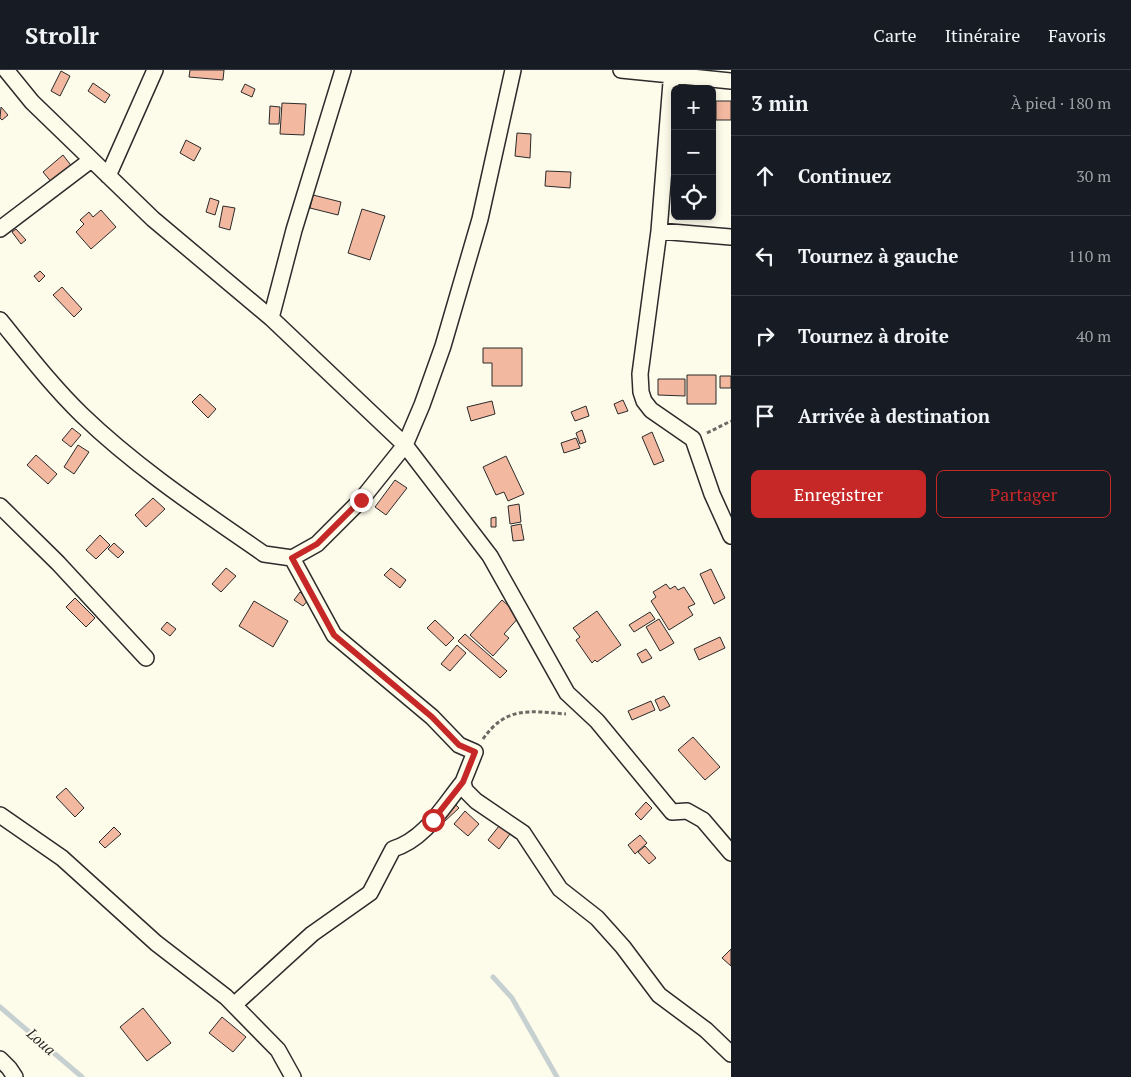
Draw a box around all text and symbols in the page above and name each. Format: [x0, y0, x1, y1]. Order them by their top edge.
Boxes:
text: Strollr [25, 19, 99, 51]
text: Carte [873, 23, 917, 47]
text: Itinéraire [945, 23, 1020, 47]
text: Favoris [1048, 23, 1106, 47]
map controls [671, 85, 716, 220]
button: + [671, 85, 716, 130]
text: 3 min [751, 89, 808, 117]
text: À pied · 180 m [1011, 92, 1111, 114]
button: − [671, 130, 716, 175]
icon: ahead [751, 162, 779, 190]
text: Continuez [798, 163, 891, 188]
text: 30 m [1076, 165, 1111, 187]
button: locate [671, 175, 716, 220]
icon: left [751, 242, 779, 270]
text: Tournez à gauche [798, 243, 959, 268]
text: 110 m [1068, 245, 1111, 267]
icon: right [751, 322, 779, 350]
text: Tournez à droite [798, 323, 949, 348]
text: 40 m [1076, 325, 1111, 347]
icon: arrive [751, 402, 779, 430]
text: Arrivée à destination [798, 403, 990, 428]
button: Enregistrer [751, 470, 926, 518]
button: Partager [936, 470, 1111, 518]
route end [350, 489, 373, 512]
route start [422, 809, 445, 832]
water label: Loua [22, 1023, 60, 1059]

